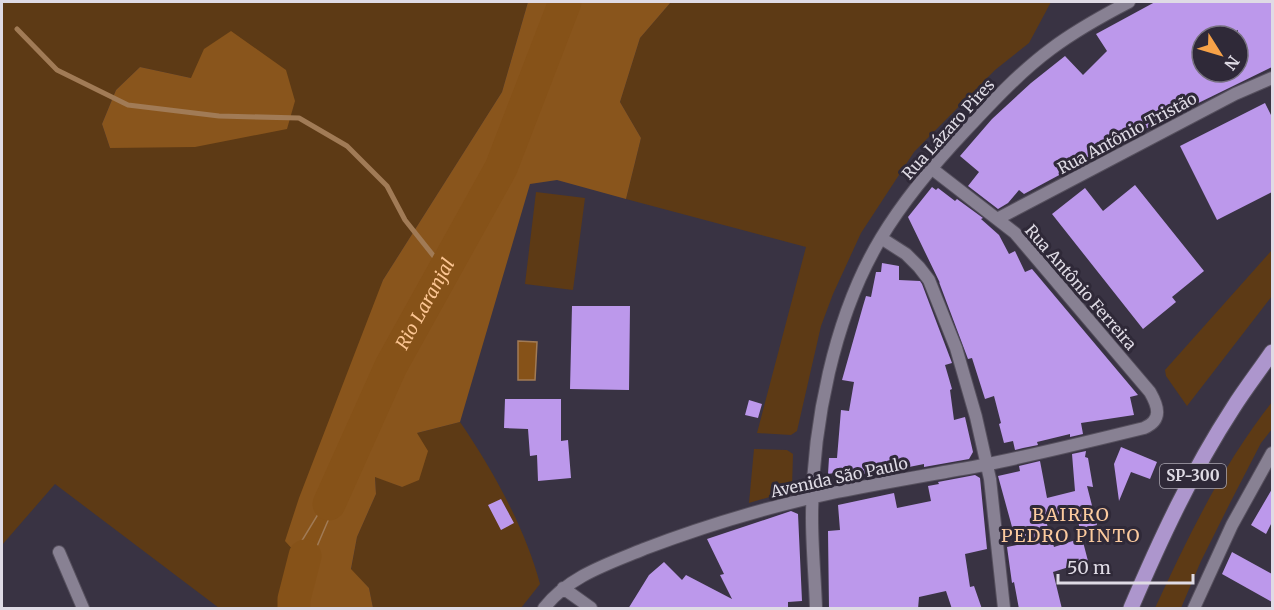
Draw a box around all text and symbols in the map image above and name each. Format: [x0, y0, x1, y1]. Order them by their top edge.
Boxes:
north arrow [1190, 24, 1250, 84]
text: N [1220, 52, 1244, 74]
street label: Rua Lázaro Pires [898, 74, 998, 183]
street label: Rua Antônio Tristão [1054, 88, 1200, 178]
street label: Rua Antônio Ferreira [1021, 220, 1141, 354]
water label: Rio Laranjal [390, 254, 459, 353]
street label: Avenida São Paulo [768, 453, 909, 502]
road number: SP-300 [1160, 464, 1226, 488]
district label: BAIRRO PEDRO PINTO [1001, 503, 1141, 547]
scale bar [1058, 547, 1193, 585]
text: 50 m [1067, 556, 1111, 579]

